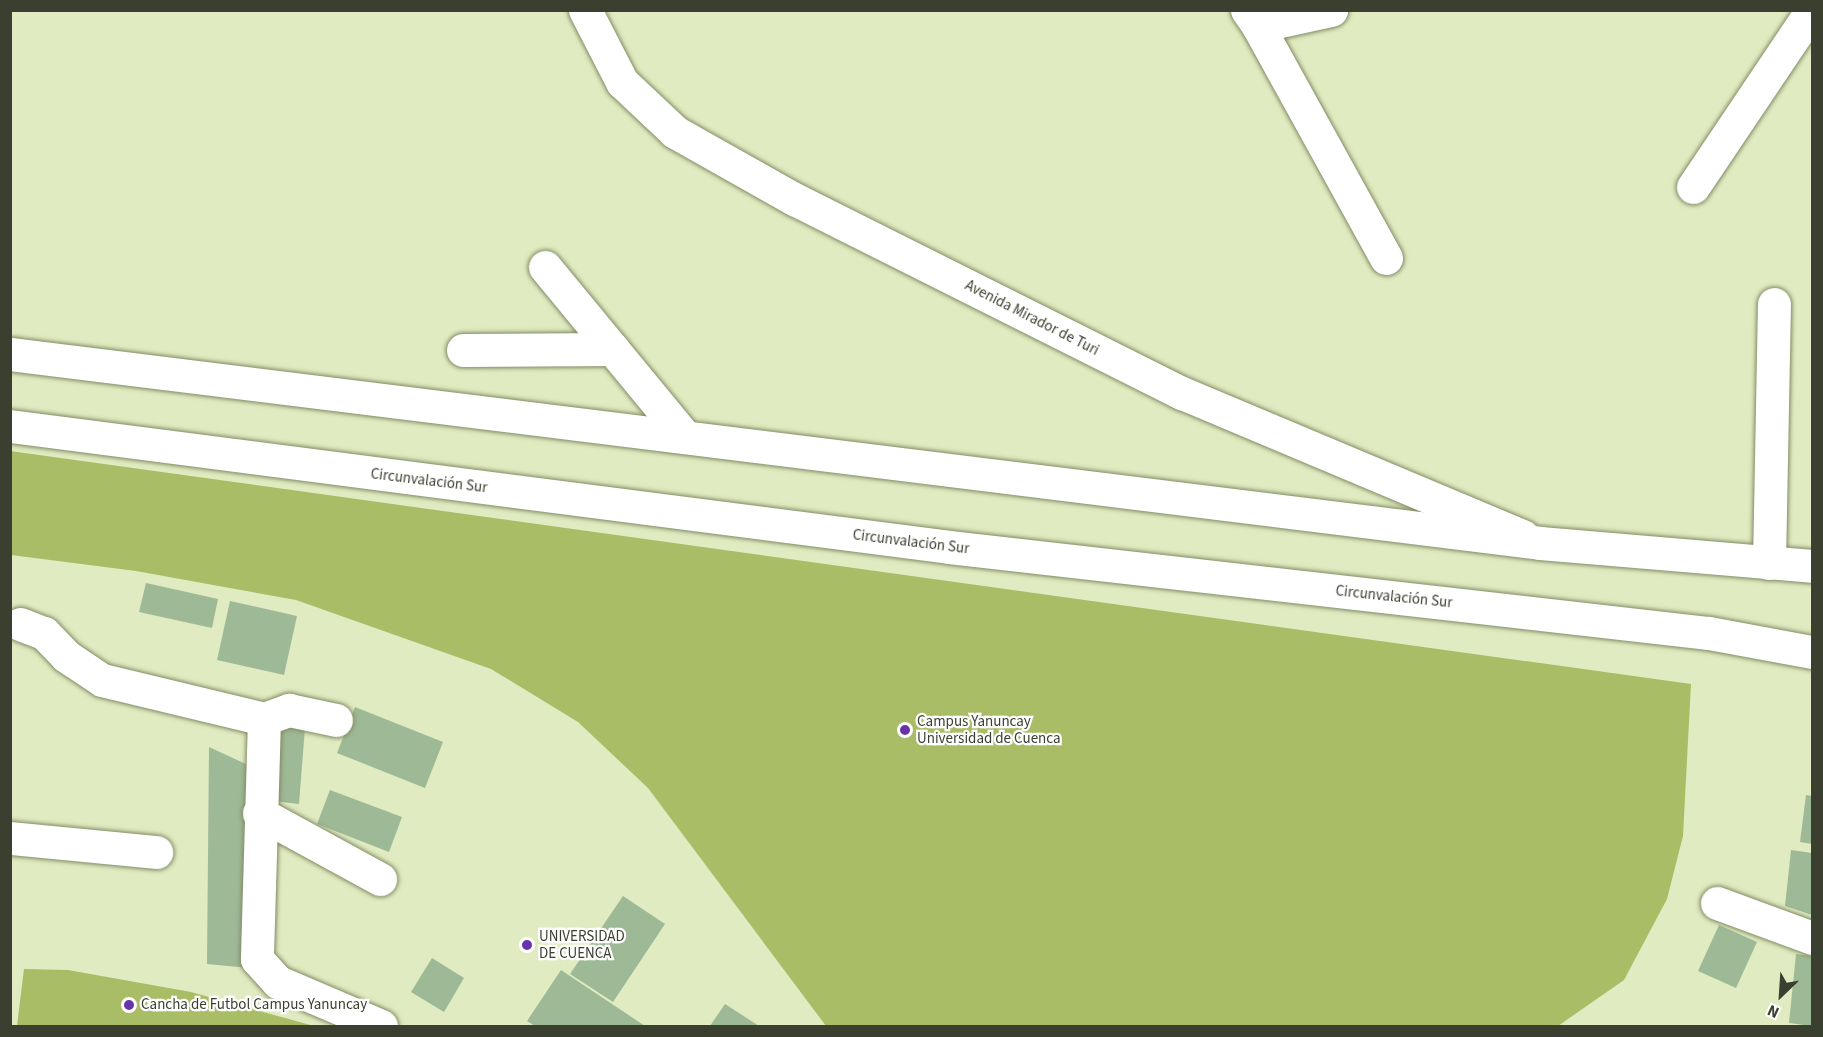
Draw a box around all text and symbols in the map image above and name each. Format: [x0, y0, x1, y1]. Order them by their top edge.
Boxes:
street label: Avenida Mirador de Turi [962, 276, 1102, 360]
street label: Circunvalación Sur [370, 465, 488, 497]
street label: Circunvalación Sur [852, 526, 970, 558]
street label: Circunvalación Sur [1335, 582, 1453, 612]
place label: Campus Yanuncay Universidad de Cuenca [917, 712, 1061, 747]
marker: Campus Yanuncay Universidad de Cuenca [898, 723, 912, 737]
place label: UNIVERSIDAD DE CUENCA [539, 927, 625, 962]
marker: UNIVERSIDAD DE CUENCA [520, 938, 534, 952]
north arrow [1751, 965, 1811, 1025]
place label: Cancha de Futbol Campus Yanuncay [141, 996, 367, 1014]
marker: Cancha de Futbol Campus Yanuncay [122, 998, 136, 1012]
text: N [1764, 999, 1783, 1024]

